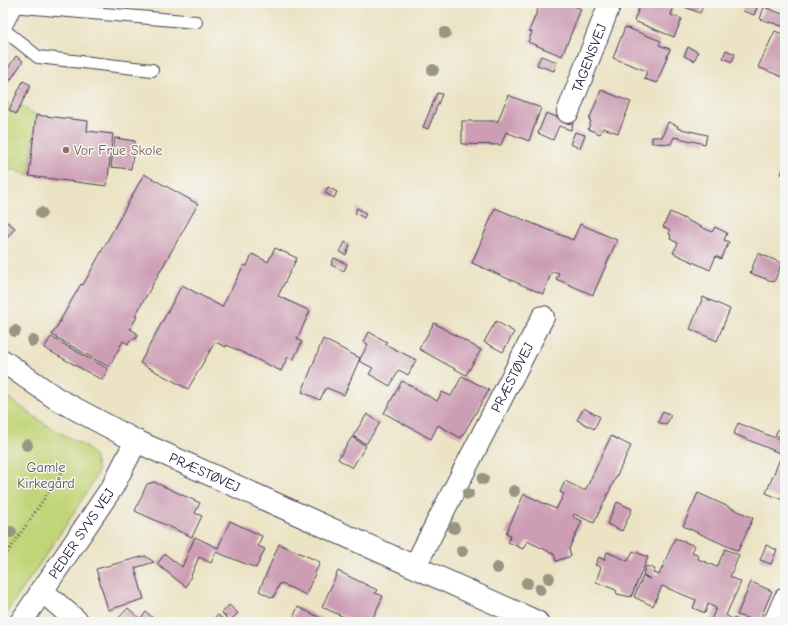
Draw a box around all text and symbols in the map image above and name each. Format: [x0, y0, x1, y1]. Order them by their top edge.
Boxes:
street label: TAGENSVEJ [568, 21, 610, 95]
place label: Vor Frue Skole [74, 142, 162, 159]
marker: Vor Frue Skole [61, 145, 71, 155]
street label: PRÆSTØVEJ [487, 340, 537, 415]
street label: PRÆSTØVEJ [167, 449, 243, 495]
park label: Gamle Kirkegård [17, 459, 75, 492]
street label: PEDER SYVS VEJ [45, 485, 117, 582]

